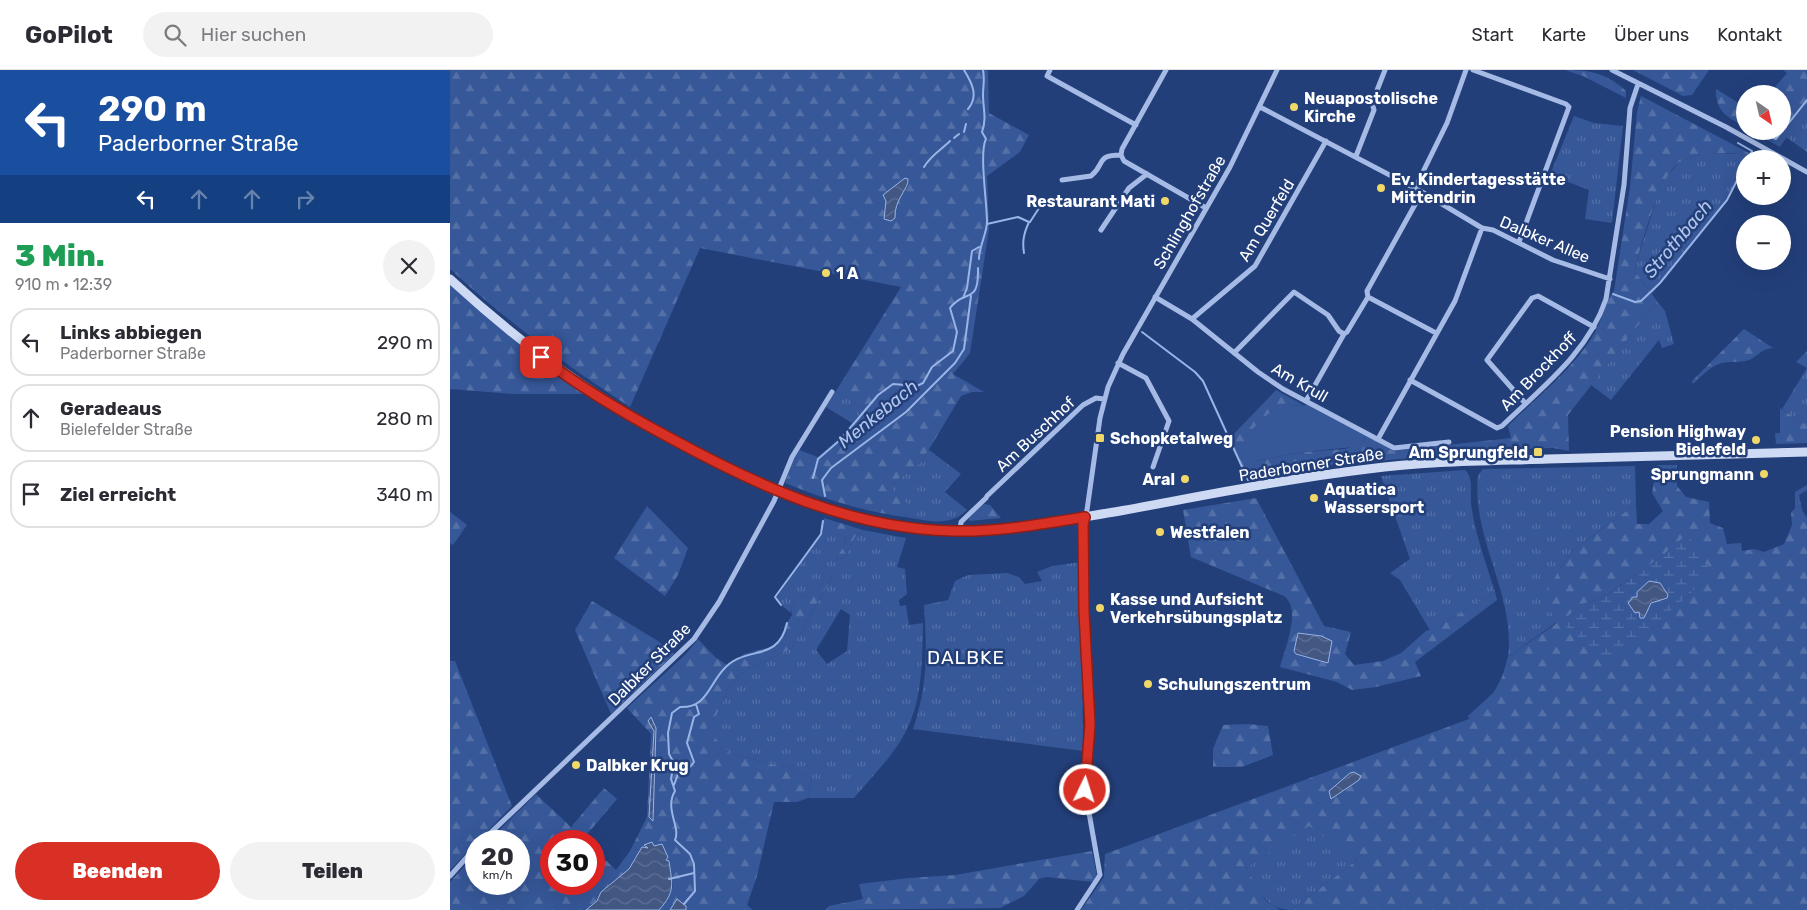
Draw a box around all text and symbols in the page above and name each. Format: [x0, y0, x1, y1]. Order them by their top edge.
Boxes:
search box [143, 12, 493, 57]
text: GoPilot [25, 21, 113, 49]
icon: search [161, 21, 189, 49]
text: Hier suchen [201, 23, 306, 46]
text: Start [1471, 24, 1514, 46]
text: Karte [1542, 24, 1586, 46]
text: Über uns [1614, 24, 1689, 46]
text: Kontakt [1717, 24, 1782, 46]
north arrow [1736, 85, 1791, 140]
map controls [1736, 85, 1791, 270]
text: 290 m [98, 88, 207, 130]
place label: Neuapostolische Kirche [1304, 89, 1438, 126]
icon: left [15, 90, 80, 155]
marker: Neuapostolische Kirche [1288, 101, 1300, 113]
text: Paderborner Straße [98, 130, 299, 157]
button: + [1736, 150, 1791, 205]
street label: Schlinghofstraße [1149, 152, 1230, 272]
place label: Ev. Kindertagesstätte Mittendrin [1391, 170, 1566, 207]
street label: Am Querfeld [1234, 176, 1298, 265]
marker: Ev. Kindertagesstätte Mittendrin [1375, 182, 1387, 194]
icon: left [132, 185, 160, 213]
icon: ahead [185, 185, 213, 213]
icon: ahead [238, 185, 266, 213]
icon: right [291, 185, 319, 213]
place label: Restaurant Mati [1026, 192, 1155, 211]
marker: Restaurant Mati [1159, 195, 1171, 207]
water label: Strothbach [1639, 196, 1717, 282]
street label: Dalbker Allee [1497, 212, 1593, 267]
button: − [1736, 215, 1791, 270]
text: 3 Min. [15, 238, 105, 274]
button: close [383, 240, 435, 292]
place label: 1 A [836, 264, 859, 283]
marker: 1 A [820, 267, 832, 279]
text: 910 m · 12:39 [15, 275, 112, 294]
text: Links abbiegen [60, 321, 202, 344]
icon: left [17, 328, 45, 356]
street label: Am Brockhoff [1496, 328, 1580, 415]
text: 290 m [377, 331, 433, 354]
pin [520, 336, 562, 378]
icon: arrive [527, 343, 555, 371]
text: Paderborner Straße [60, 344, 206, 363]
street label: Am Krull [1268, 359, 1331, 406]
water label: Menkebach [834, 375, 922, 453]
street label: Am Buschhof [992, 392, 1079, 476]
text: Geradeaus [60, 397, 162, 420]
icon: ahead [17, 404, 45, 432]
text: 280 m [376, 407, 433, 430]
text: Bielefelder Straße [60, 420, 193, 439]
place label: Pension Highway Bielefeld [1610, 422, 1746, 459]
place label: Schopketalweg [1110, 429, 1233, 448]
marker: Schopketalweg [1094, 432, 1106, 444]
marker: Pension Highway Bielefeld [1750, 434, 1762, 446]
place label: Am Sprungfeld [1409, 443, 1528, 462]
street label: Paderborner Straße [1238, 444, 1385, 485]
marker: Am Sprungfeld [1532, 446, 1544, 458]
place label: Sprungmann [1651, 465, 1754, 484]
marker: Sprungmann [1758, 468, 1770, 480]
place label: Aral [1142, 470, 1175, 489]
marker: Aral [1179, 473, 1191, 485]
icon: arrive [17, 480, 45, 508]
place label: Aquatica Wassersport [1324, 480, 1425, 517]
text: Ziel erreicht [60, 483, 176, 506]
text: 340 m [376, 483, 433, 506]
marker: Aquatica Wassersport [1308, 492, 1320, 504]
place label: Westfalen [1170, 523, 1250, 542]
marker: Westfalen [1154, 526, 1166, 538]
place label: Kasse und Aufsicht Verkehrsübungsplatz [1110, 590, 1282, 627]
marker: Kasse und Aufsicht Verkehrsübungsplatz [1094, 602, 1106, 614]
street label: Dalbker Straße [604, 619, 695, 710]
district label: DALBKE [927, 646, 1005, 669]
place label: Schulungszentrum [1158, 675, 1311, 694]
marker: Schulungszentrum [1142, 678, 1154, 690]
place label: Dalbker Krug [586, 756, 689, 775]
marker: Dalbker Krug [570, 759, 582, 771]
position arrow [1058, 763, 1110, 815]
speed limit sign: 30 [540, 830, 605, 895]
button: Beenden [15, 842, 220, 900]
button: Teilen [230, 842, 435, 900]
text: 20 [481, 842, 514, 871]
text: km/h [483, 868, 512, 882]

